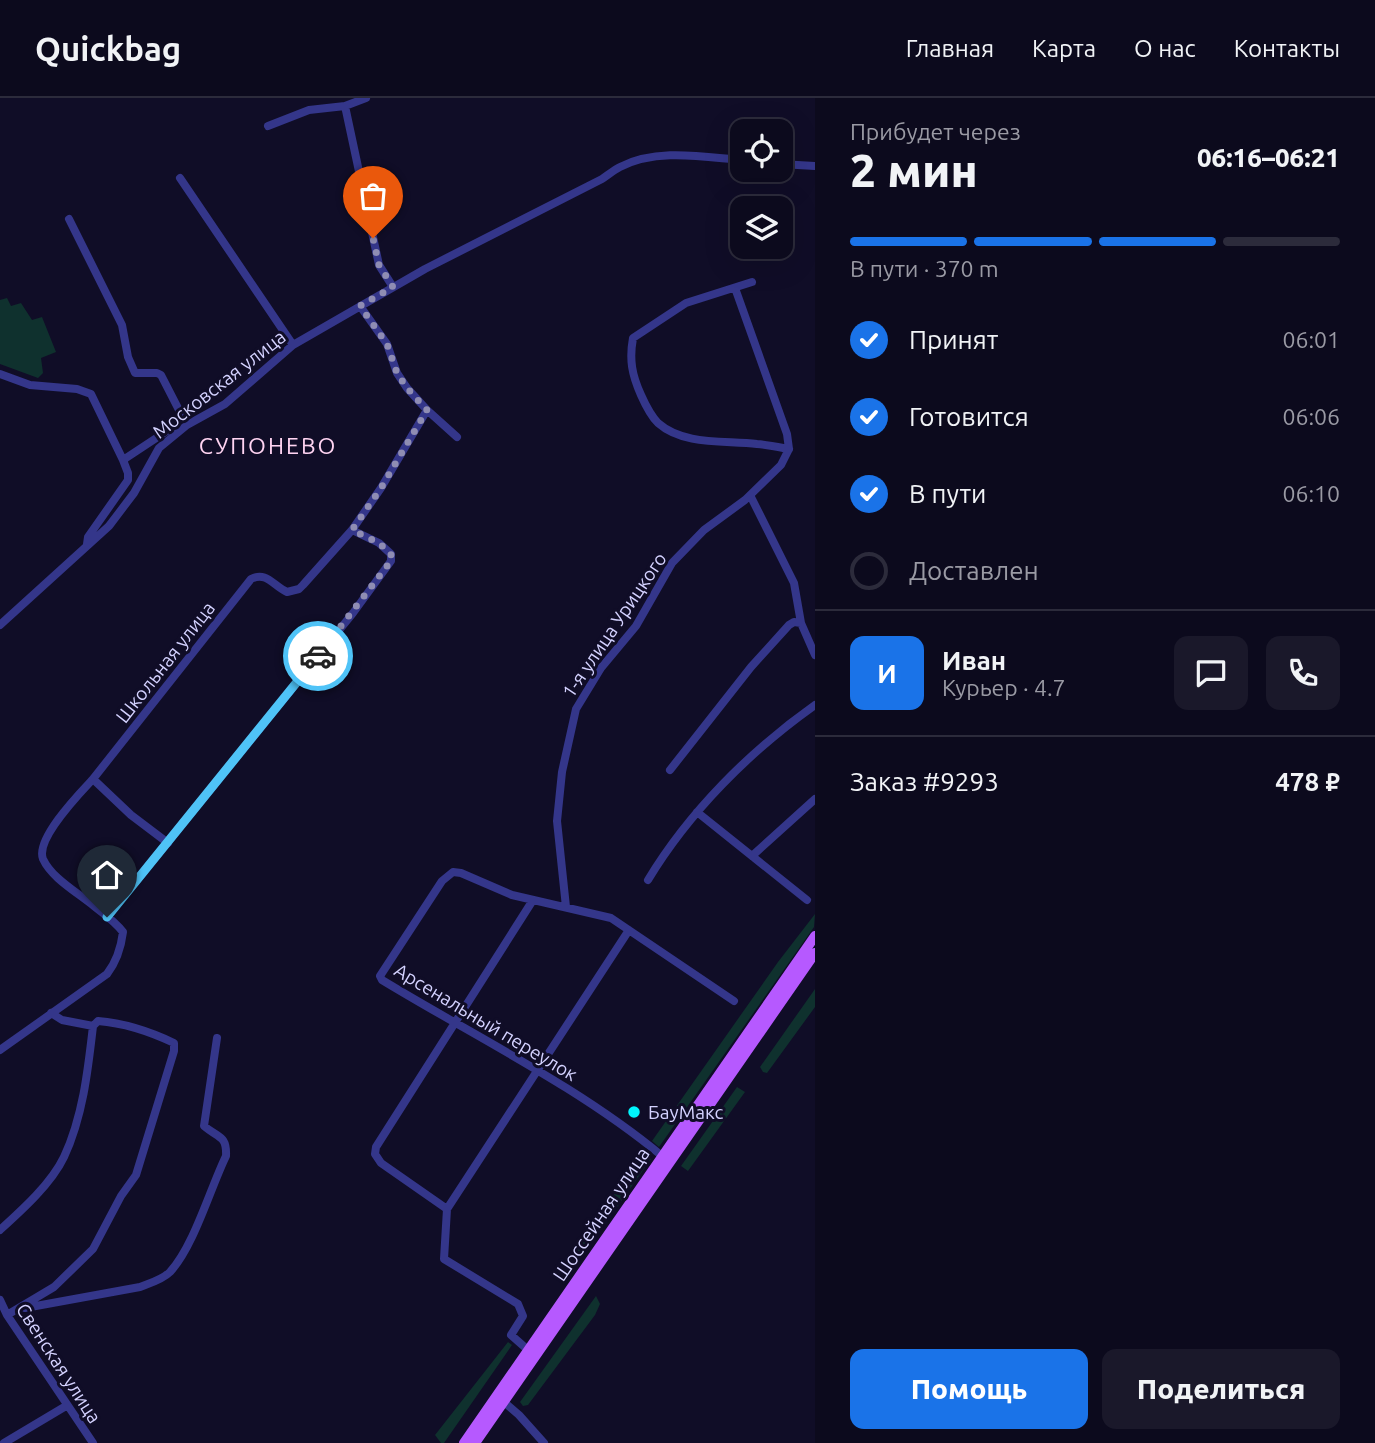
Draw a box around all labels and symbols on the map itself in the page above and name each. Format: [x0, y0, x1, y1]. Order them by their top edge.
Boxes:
pin [343, 166, 403, 238]
street label: Московская улица [148, 325, 290, 443]
district label: СУПОНЕВО [199, 433, 337, 458]
street label: 1-я улица Урицкого [557, 548, 671, 702]
street label: Школьная улица [111, 597, 219, 727]
courier [283, 621, 353, 691]
pin [77, 845, 137, 917]
street label: Арсенальный переулок [391, 959, 582, 1085]
place label: БауМакс [648, 1101, 723, 1123]
marker: БауМакс [626, 1104, 642, 1120]
street label: Шоссейная улица [548, 1143, 654, 1285]
street label: Свенская улица [12, 1299, 106, 1427]

